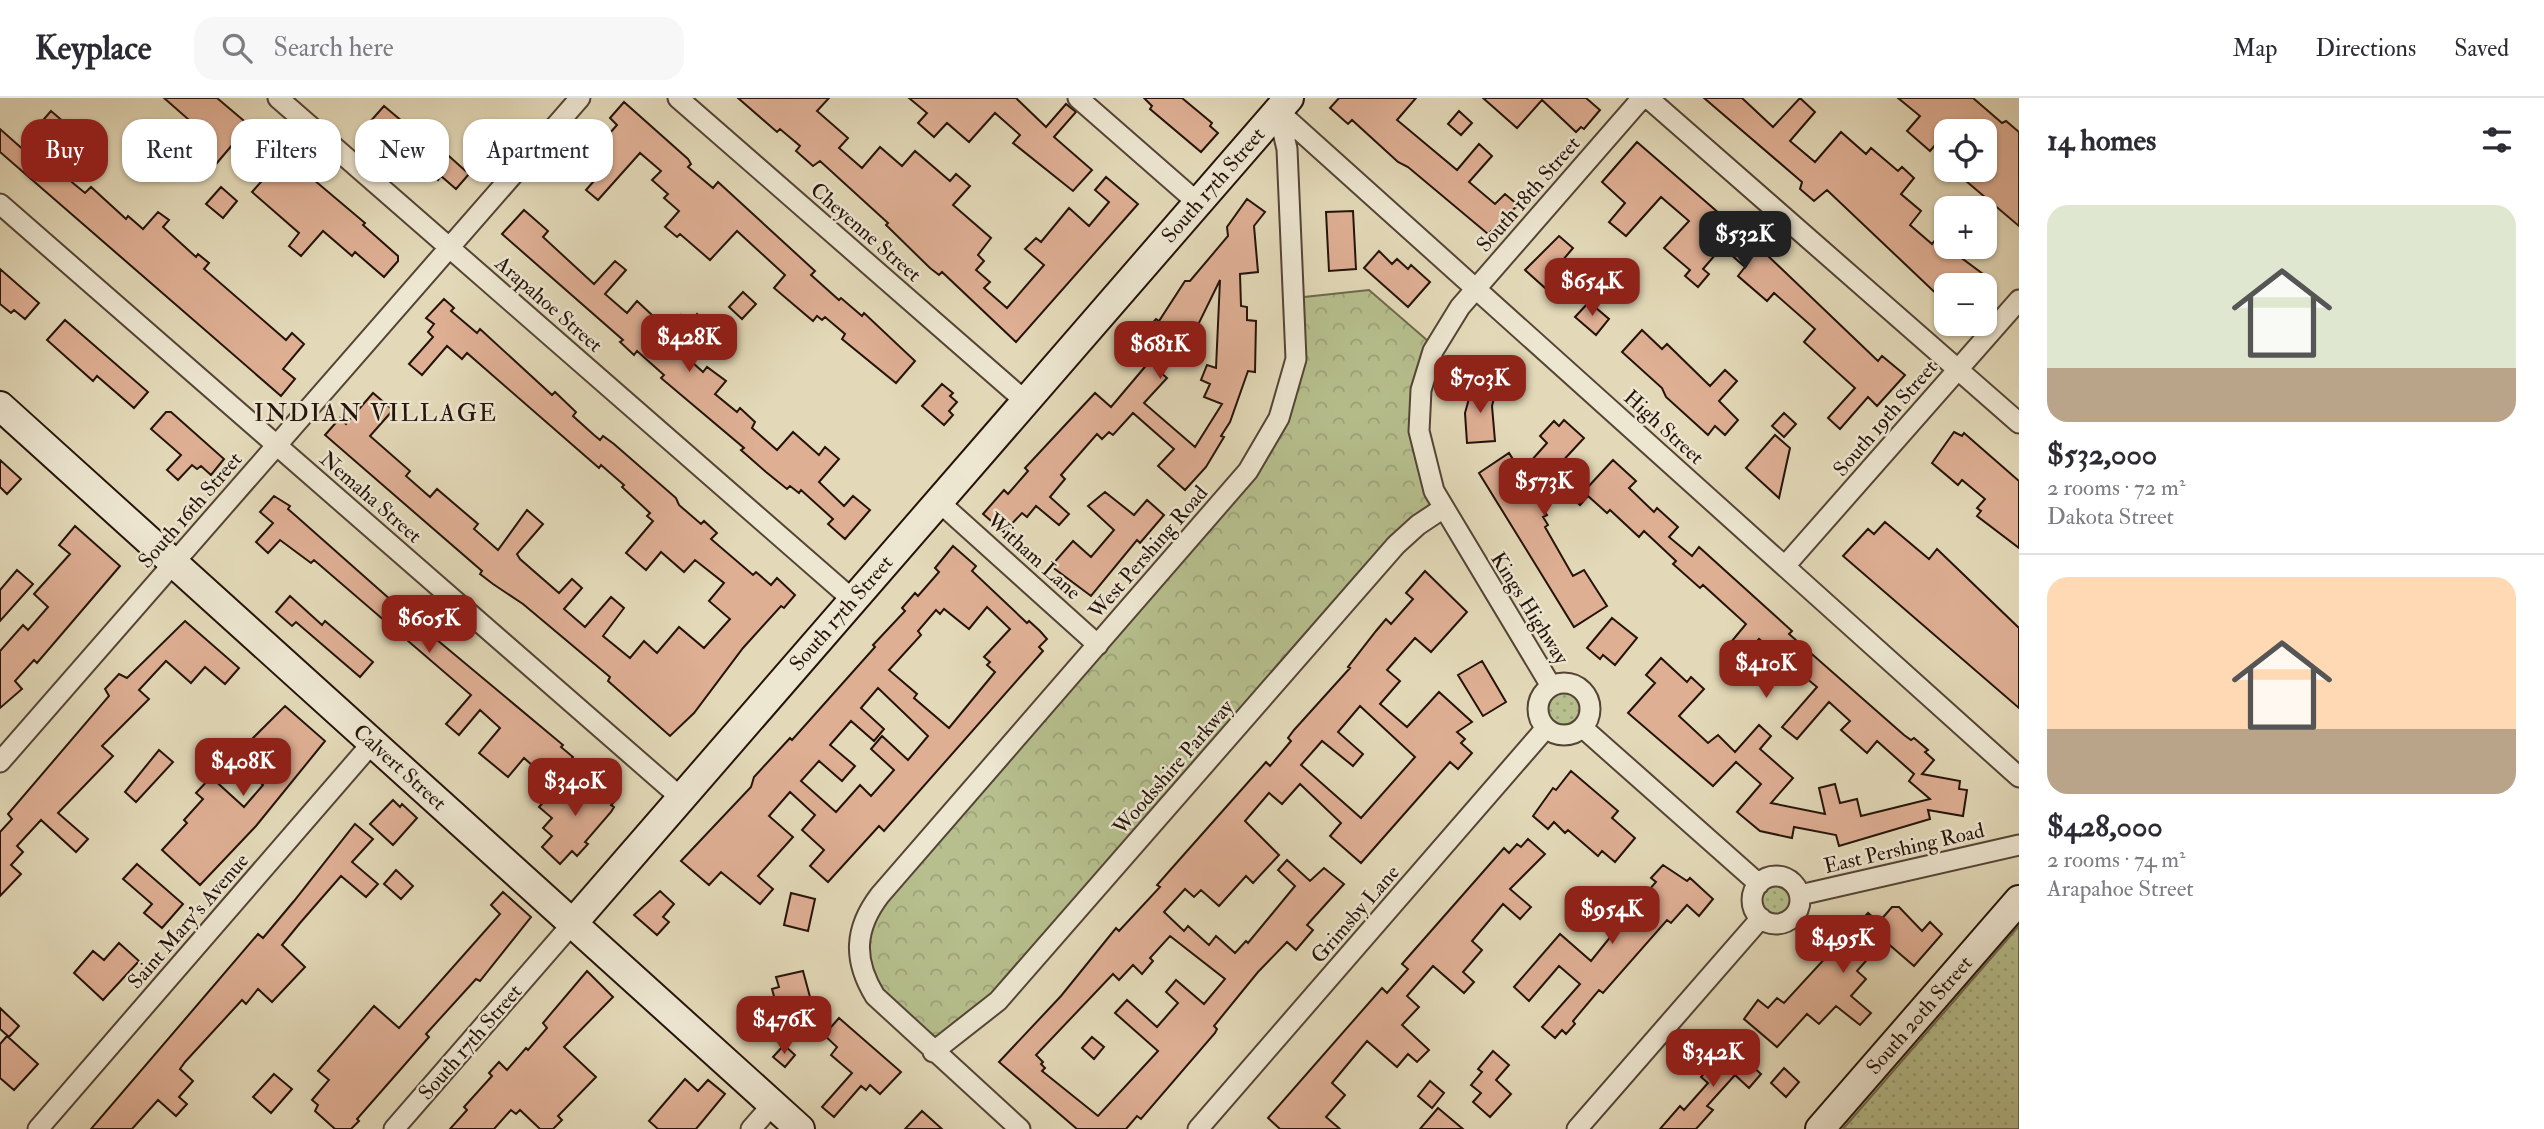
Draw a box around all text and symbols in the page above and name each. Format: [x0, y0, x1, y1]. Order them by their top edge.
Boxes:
search box [194, 17, 684, 80]
text: Keyplace [35, 28, 152, 69]
icon: search [218, 29, 256, 67]
text: Search here [274, 32, 394, 64]
text: Map [2232, 33, 2277, 64]
text: Directions [2315, 33, 2416, 64]
text: Saved [2454, 33, 2509, 64]
chip: Buy [21, 119, 108, 182]
chip: Rent [122, 119, 217, 182]
chip: Filters [231, 119, 341, 182]
chip: New [355, 119, 449, 182]
chip: Apartment [463, 119, 613, 182]
map controls [1934, 119, 1997, 336]
button: locate [1934, 119, 1997, 182]
icon: filters [2478, 121, 2516, 159]
street label: South 17th Street [1156, 122, 1271, 249]
text: 14 homes [2047, 122, 2156, 159]
street label: South 18th Street [1471, 131, 1586, 258]
street label: Cheyenne Street [805, 177, 927, 288]
button: + [1934, 196, 1997, 259]
pin: $532K [1696, 212, 1794, 271]
text: $532K [1715, 219, 1775, 248]
street label: Arapahoe Street [489, 250, 608, 359]
icon: home [2219, 250, 2345, 376]
pin: $654K [1543, 258, 1641, 318]
text: $654K [1561, 266, 1623, 295]
button: − [1934, 273, 1997, 336]
pin: $428K [640, 314, 738, 374]
text: $428K [657, 322, 721, 351]
pin: $681K [1111, 322, 1209, 381]
text: $681K [1130, 329, 1190, 358]
street label: South 19th Street [1827, 354, 1944, 482]
pin: $703K [1431, 356, 1529, 415]
text: $703K [1450, 363, 1510, 392]
street label: High Street [1618, 384, 1710, 471]
district label: INDIAN VILLAGE [254, 398, 498, 429]
text: $532,000 [2047, 436, 2157, 473]
street label: South 16th Street [132, 446, 248, 574]
street label: Nemaha Street [314, 446, 427, 549]
pin: $573K [1495, 458, 1593, 518]
text: $573K [1515, 466, 1573, 495]
text: 2 rooms · 72 m² [2047, 473, 2185, 502]
street label: West Pershing Road [1082, 479, 1214, 625]
text: Dakota Street [2047, 502, 2174, 531]
street label: Witham Lane [980, 506, 1087, 606]
street label: Kings Highway [1484, 547, 1575, 670]
street label: South 17th Street [784, 550, 899, 677]
pin: $605K [380, 596, 478, 655]
text: $605K [398, 603, 460, 632]
icon: home [2219, 622, 2345, 748]
pin: $410K [1717, 640, 1815, 700]
text: $410K [1735, 648, 1797, 677]
street label: Woodsshire Parkway [1107, 694, 1240, 841]
street label: Calvert Street [347, 718, 452, 817]
pin: $408K [194, 738, 292, 798]
text: $408K [211, 746, 275, 775]
pin: $340K [526, 758, 624, 818]
text: $340K [544, 766, 606, 795]
text: $428,000 [2047, 808, 2163, 845]
street label: East Pershing Road [1821, 817, 1988, 880]
text: 2 rooms · 74 m² [2047, 845, 2186, 874]
street label: Saint Mary's Avenue [122, 848, 255, 995]
street label: Grimsby Lane [1305, 859, 1406, 969]
text: Arapahoe Street [2047, 874, 2194, 903]
pin: $954K [1563, 886, 1661, 946]
text: $954K [1581, 894, 1643, 923]
pin: $495K [1794, 916, 1892, 975]
text: $495K [1811, 923, 1875, 952]
street label: South 20th Street [1860, 950, 1979, 1080]
street label: South 17th Street [413, 979, 528, 1106]
pin: $476K [735, 996, 833, 1056]
text: $476K [752, 1004, 816, 1033]
pin: $342K [1664, 1030, 1762, 1089]
text: $342K [1682, 1037, 1744, 1066]

